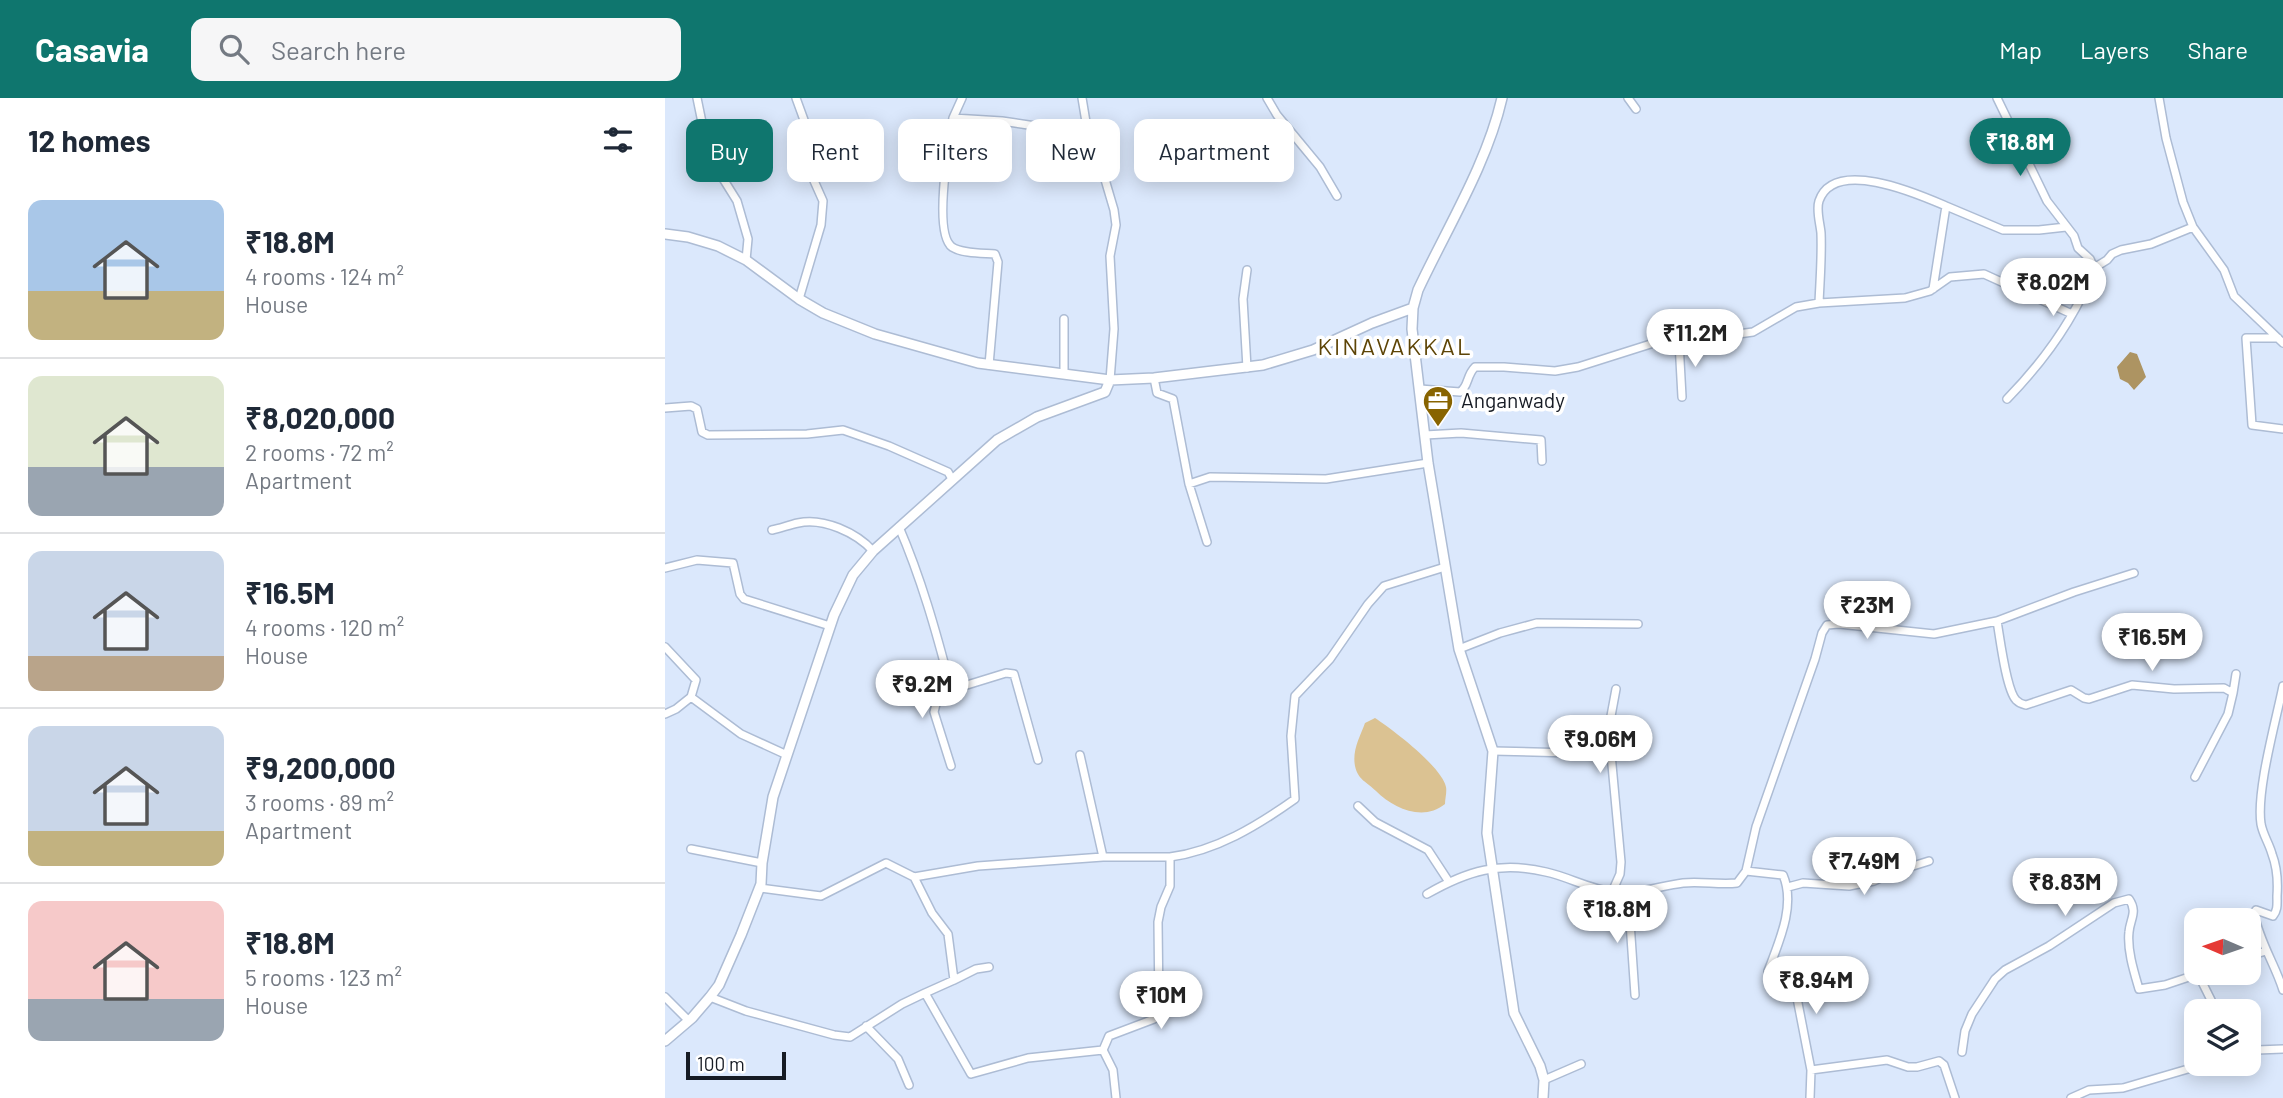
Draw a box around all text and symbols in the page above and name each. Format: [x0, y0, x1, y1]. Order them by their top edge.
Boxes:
search box [191, 18, 681, 81]
text: Casavia [35, 29, 149, 69]
icon: search [215, 30, 253, 68]
text: Search here [271, 34, 406, 65]
text: Map [1999, 35, 2042, 64]
text: Layers [2080, 35, 2149, 64]
text: Share [2187, 35, 2248, 64]
pin: ₹18.8M [1963, 118, 2077, 178]
chip: Buy [686, 119, 773, 182]
chip: Rent [787, 119, 884, 182]
chip: Filters [898, 119, 1012, 182]
chip: New [1026, 119, 1120, 182]
chip: Apartment [1134, 119, 1294, 182]
icon: filters [599, 121, 637, 159]
text: 12 homes [28, 122, 151, 158]
text: ₹18.8M [1986, 127, 2054, 155]
text: ₹18.8M [245, 223, 335, 259]
icon: home [84, 228, 168, 312]
pin: ₹8.02M [1996, 258, 2110, 318]
text: 4 rooms · 124 m² [245, 262, 404, 290]
text: ₹8.02M [2016, 267, 2090, 295]
text: House [245, 290, 308, 318]
pin: ₹11.2M [1638, 310, 1752, 369]
text: ₹11.2M [1662, 318, 1728, 346]
district label: KINAVAKKAL [1317, 331, 1473, 360]
office icon: Anganwady [1421, 384, 1455, 428]
place label: Anganwady [1461, 387, 1565, 412]
text: ₹8,020,000 [245, 399, 395, 435]
icon: home [84, 404, 168, 488]
text: 2 rooms · 72 m² [245, 438, 394, 466]
text: Apartment [245, 466, 352, 494]
text: ₹16.5M [245, 574, 335, 610]
icon: home [84, 579, 168, 663]
pin: ₹23M [1826, 582, 1908, 641]
text: ₹23M [1840, 590, 1894, 618]
text: 4 rooms · 120 m² [245, 613, 404, 641]
pin: ₹16.5M [2095, 614, 2209, 673]
text: ₹16.5M [2118, 622, 2186, 650]
text: House [245, 641, 308, 669]
pin: ₹9.2M [873, 660, 971, 720]
text: ₹9.2M [892, 669, 952, 697]
pin: ₹9.06M [1543, 716, 1657, 775]
text: ₹9.06M [1564, 724, 1636, 752]
text: ₹9,200,000 [245, 749, 396, 785]
icon: home [84, 754, 168, 838]
text: 3 rooms · 89 m² [245, 788, 394, 816]
text: Apartment [245, 816, 352, 844]
pin: ₹7.49M [1807, 838, 1921, 897]
text: ₹7.49M [1828, 846, 1900, 874]
pin: ₹8.83M [2008, 858, 2122, 918]
text: ₹8.83M [2028, 867, 2102, 895]
pin: ₹18.8M [1560, 886, 1674, 945]
text: ₹18.8M [1583, 894, 1651, 922]
north arrow [2184, 908, 2261, 985]
map controls [2184, 908, 2261, 1076]
text: ₹18.8M [245, 924, 335, 960]
icon: home [84, 929, 168, 1013]
pin: ₹8.94M [1759, 956, 1873, 1016]
text: 5 rooms · 123 m² [245, 963, 402, 991]
text: ₹8.94M [1779, 965, 1853, 993]
pin: ₹10M [1120, 972, 1202, 1031]
text: ₹10M [1136, 980, 1186, 1008]
text: House [245, 991, 308, 1019]
button: layers [2184, 999, 2261, 1076]
scale bar [686, 1049, 786, 1081]
text: 100 m [697, 1052, 745, 1075]

